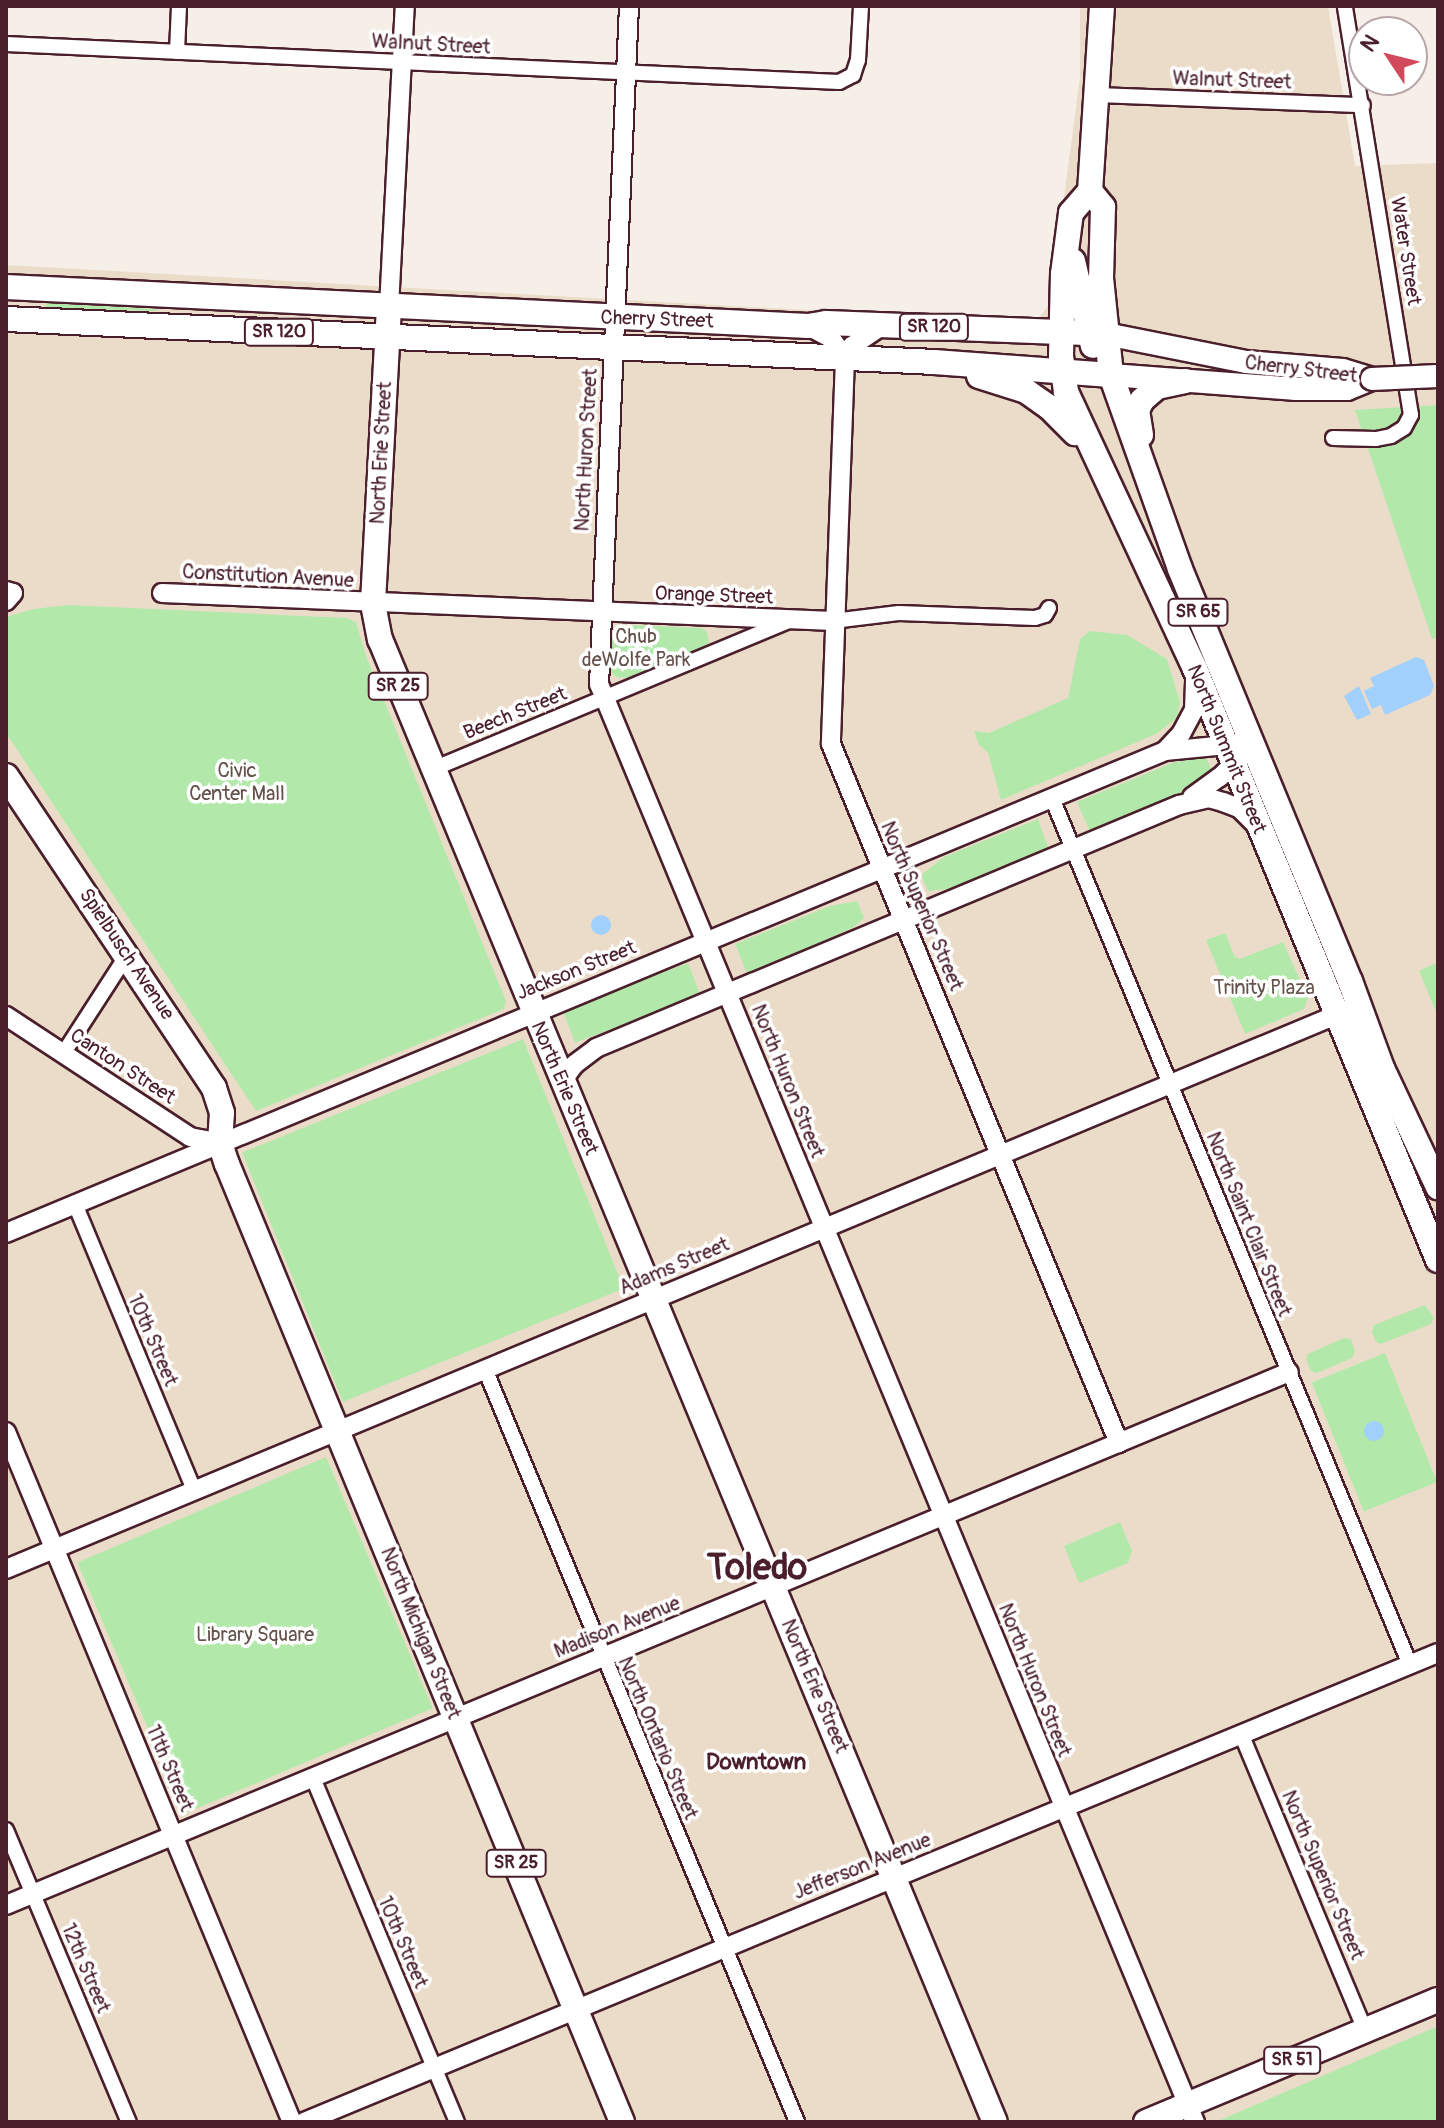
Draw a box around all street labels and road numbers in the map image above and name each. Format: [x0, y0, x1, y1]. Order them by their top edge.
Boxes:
street label: Walnut Street [371, 29, 491, 59]
street label: Walnut Street [1172, 66, 1292, 94]
street label: Water Street [1386, 195, 1426, 307]
street label: Cherry Street [600, 305, 714, 333]
road number: SR 120 [898, 313, 970, 341]
road number: SR 120 [243, 318, 315, 346]
street label: Cherry Street [1243, 350, 1359, 388]
street label: North Huron Street [570, 368, 602, 532]
street label: North Erie Street [365, 381, 397, 525]
street label: Constitution Avenue [182, 560, 354, 592]
street label: Orange Street [654, 581, 774, 609]
road number: SR 65 [1166, 598, 1230, 626]
street label: North Summit Street [1182, 661, 1272, 837]
road number: SR 25 [366, 672, 430, 700]
street label: Beech Street [460, 681, 570, 745]
street label: North Superior Street [876, 818, 968, 994]
street label: Spielbusch Avenue [74, 884, 180, 1024]
street label: Jackson Street [513, 935, 639, 1005]
street label: North Huron Street [746, 1001, 830, 1161]
street label: North Erie Street [526, 1018, 604, 1158]
street label: Canton Street [66, 1023, 180, 1109]
street label: North Saint Clair Street [1201, 1128, 1297, 1320]
street label: Adams Street [615, 1232, 733, 1300]
street label: 10th Street [123, 1290, 183, 1390]
street label: North Michigan Street [376, 1544, 466, 1722]
street label: Madison Avenue [551, 1591, 683, 1663]
street label: North Huron Street [993, 1600, 1077, 1760]
street label: North Erie Street [776, 1616, 854, 1756]
street label: North Ontario Street [613, 1653, 703, 1823]
street label: 11th Street [141, 1721, 199, 1815]
street label: North Superior Street [1277, 1787, 1369, 1963]
street label: Jefferson Avenue [790, 1828, 934, 1904]
road number: SR 25 [484, 1849, 548, 1877]
street label: 10th Street [373, 1892, 433, 1992]
street label: 12th Street [56, 1920, 116, 2016]
road number: SR 51 [1262, 2046, 1322, 2074]

